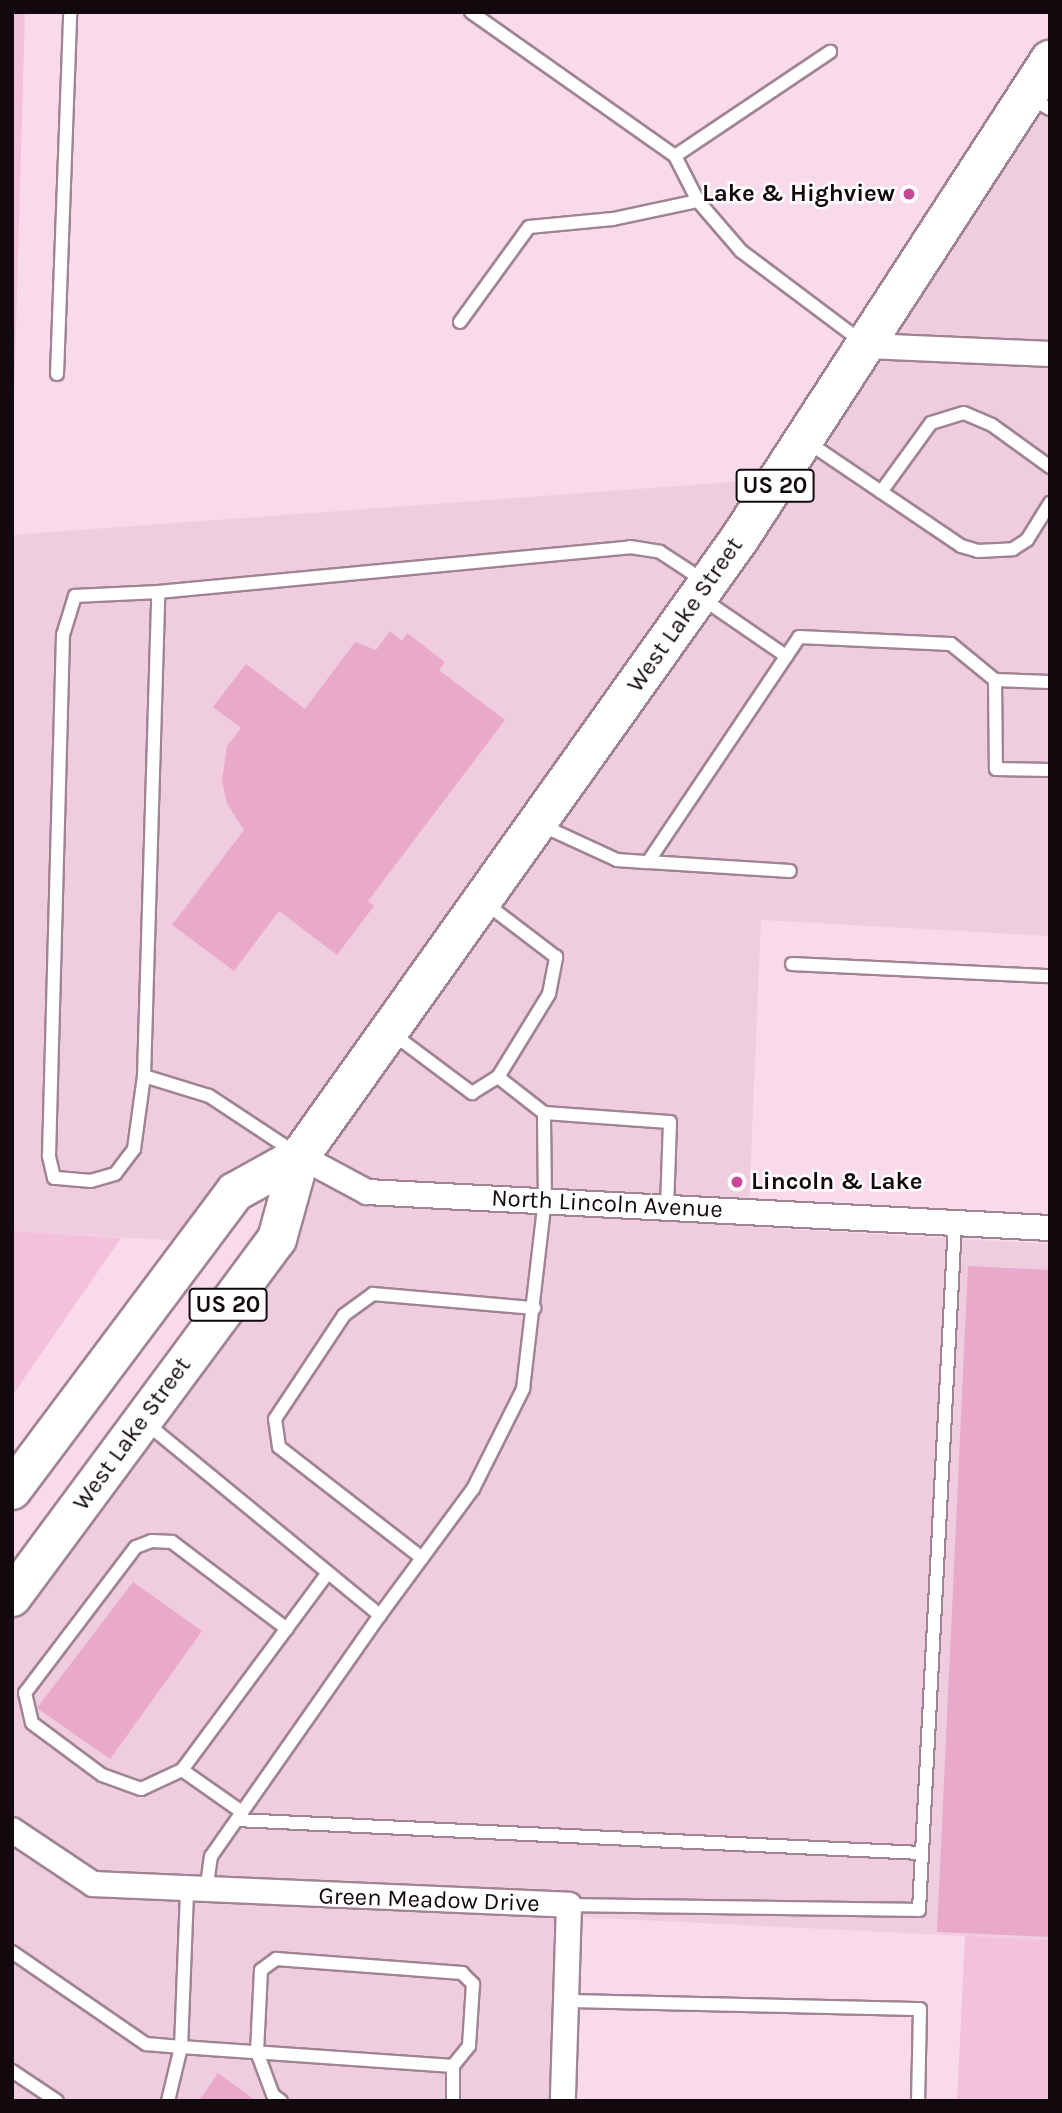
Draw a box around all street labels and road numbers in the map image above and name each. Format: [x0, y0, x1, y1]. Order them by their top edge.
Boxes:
road number: US 20 [735, 466, 815, 506]
street label: West Lake Street [621, 532, 749, 698]
street label: North Lincoln Avenue [491, 1184, 723, 1224]
road number: US 20 [188, 1286, 268, 1324]
street label: West Lake Street [67, 1352, 197, 1516]
street label: Green Meadow Drive [318, 1882, 540, 1918]

